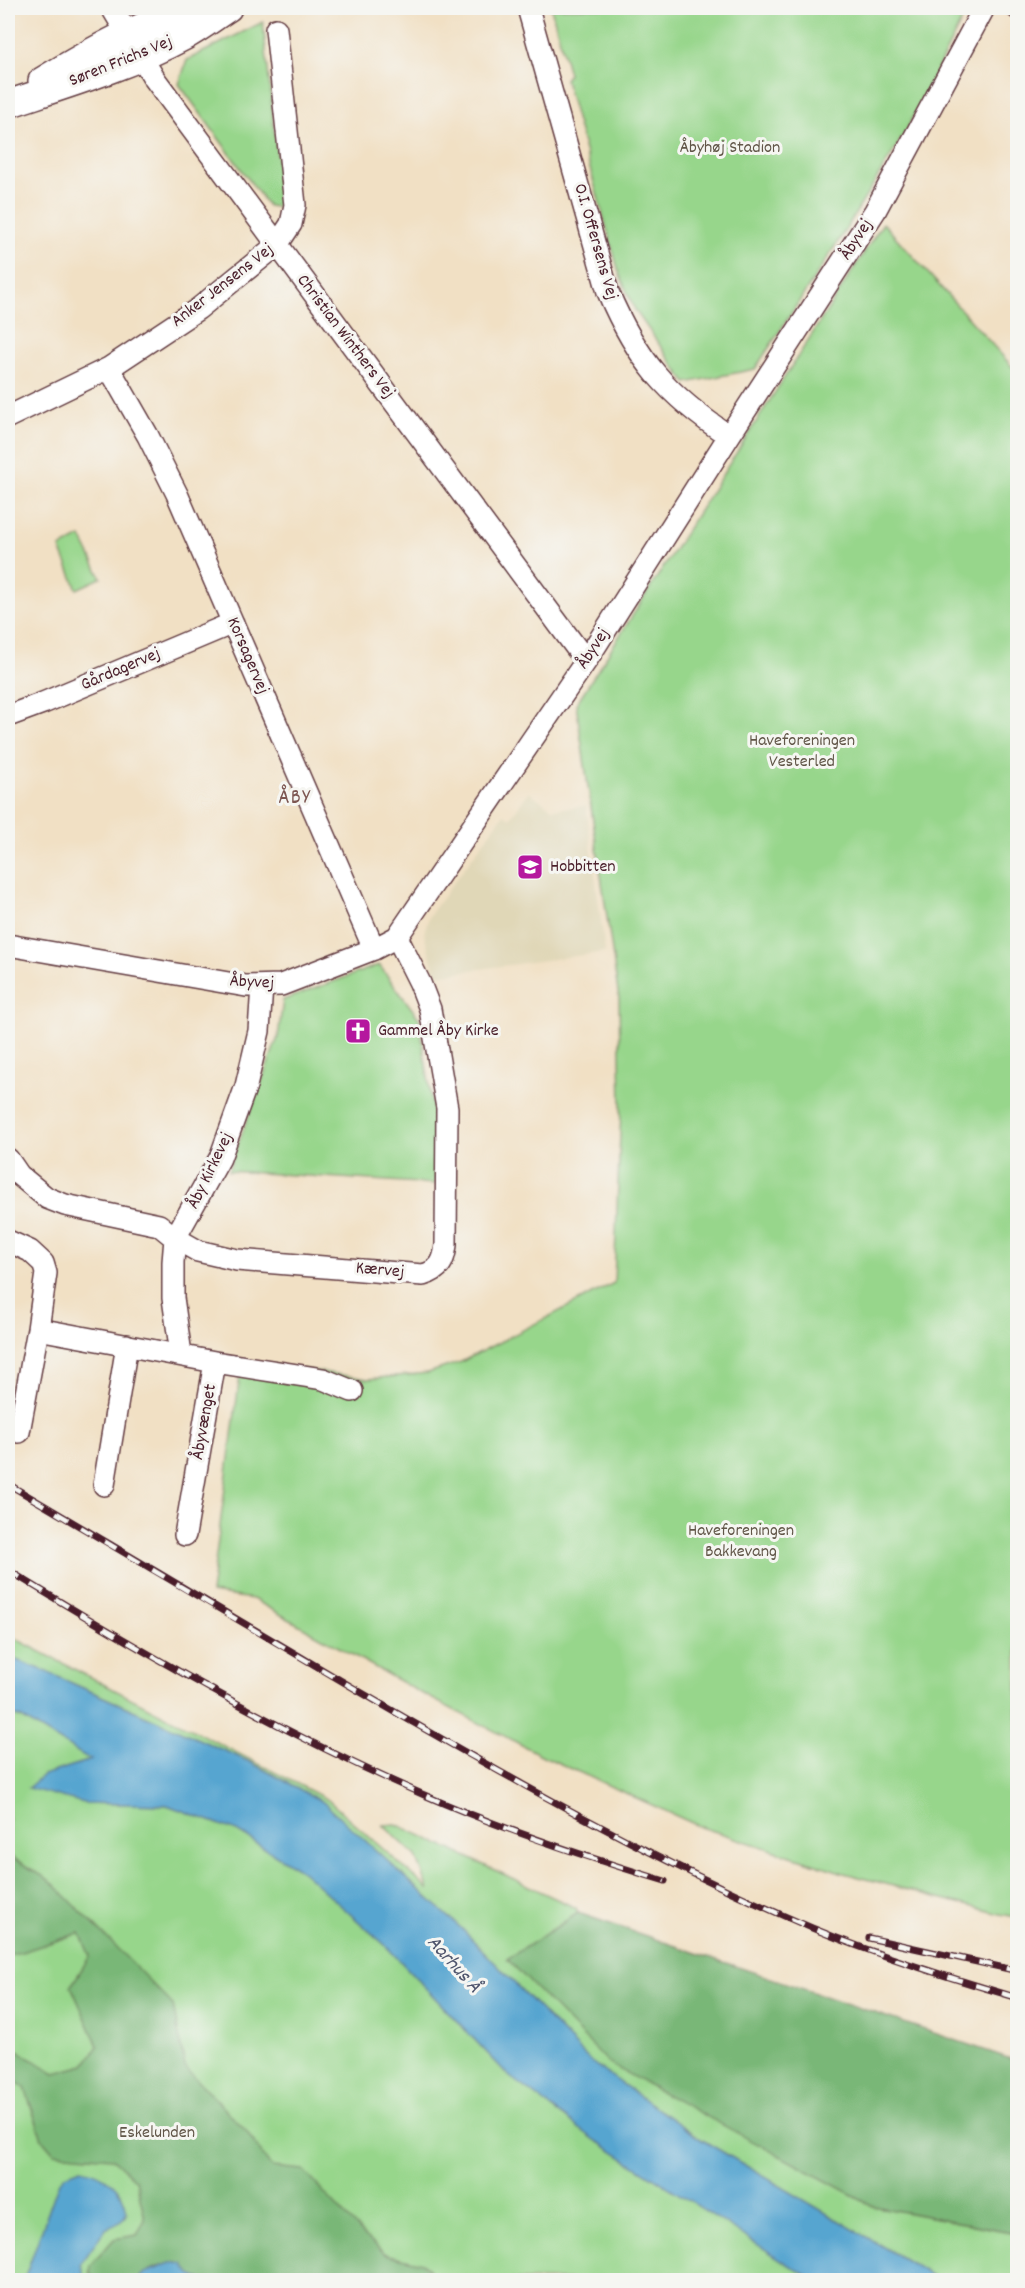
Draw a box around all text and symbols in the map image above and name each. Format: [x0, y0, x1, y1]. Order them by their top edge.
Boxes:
street label: Søren Frichs Vej [66, 30, 176, 94]
park label: Åbyhøj Stadion [680, 136, 780, 161]
street label: O.I. Offersens Vej [566, 181, 624, 303]
street label: Åbyvej [834, 215, 880, 265]
street label: Anker Jensens Vej [167, 238, 279, 334]
street label: Christian Winthers Vej [290, 270, 400, 404]
street label: Korsagervej [220, 614, 274, 698]
street label: Åbyvej [571, 624, 617, 674]
street label: Gårdagervej [77, 642, 165, 698]
park label: Haveforeningen Vesterled [749, 729, 855, 775]
district label: ÅBY [279, 784, 312, 814]
school or university icon: Hobbitten [515, 852, 545, 882]
place label: Hobbitten [550, 855, 616, 880]
street label: Åbyvej [229, 969, 275, 997]
church icon: Gammel Åby Kirke [343, 1016, 373, 1046]
place label: Gammel Åby Kirke [378, 1019, 499, 1044]
street label: Åby Kirkevej [182, 1129, 240, 1213]
street label: Kærvej [355, 1256, 405, 1286]
street label: Åbyvænget [186, 1382, 224, 1462]
park label: Haveforeningen Bakkevang [688, 1519, 794, 1565]
water label: Aarhus Å [420, 1930, 488, 2001]
park label: Eskelunden [119, 2121, 195, 2146]

